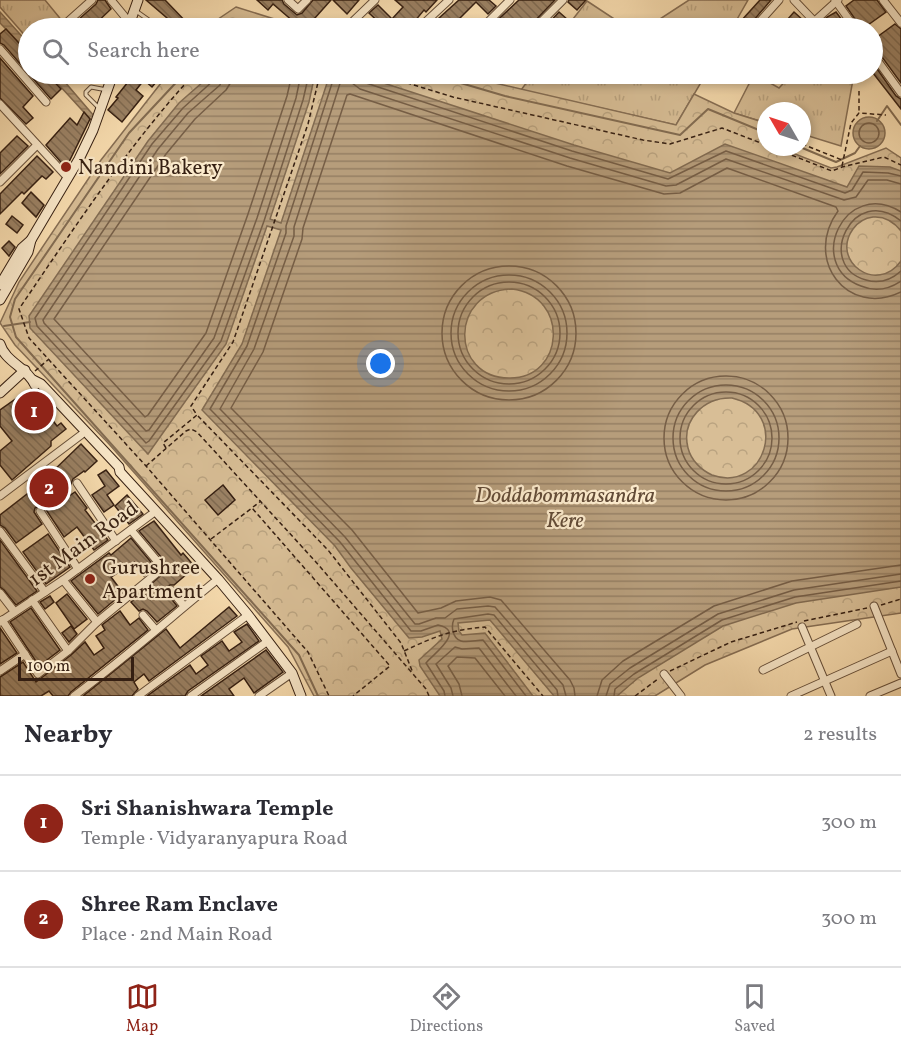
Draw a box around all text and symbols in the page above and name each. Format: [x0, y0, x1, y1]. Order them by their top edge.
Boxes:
search box [18, 18, 883, 84]
icon: search [39, 35, 72, 68]
text: Search here [87, 36, 200, 67]
north arrow [757, 102, 811, 156]
place label: Nandini Bakery [78, 154, 223, 183]
marker: Nandini Bakery [59, 160, 73, 174]
your location [366, 349, 395, 378]
pin: 1 [15, 388, 54, 434]
pin: 2 [29, 466, 68, 510]
water label: Doddabommasandra Kere [475, 481, 655, 537]
street label: 1st Main Road [23, 495, 145, 594]
place label: Gurushree Apartment [102, 554, 203, 607]
marker: Gurushree Apartment [83, 572, 97, 586]
scale bar [18, 654, 134, 682]
text: 100 m [27, 656, 70, 678]
text: Nearby [24, 717, 113, 753]
text: 2 results [803, 721, 877, 749]
text: Sri Shanishwara Temple [81, 794, 333, 825]
text: 1 [39, 809, 48, 837]
text: 300 m [821, 809, 877, 837]
text: Temple · Vidyaranyapura Road [81, 825, 348, 853]
text: Shree Ram Enclave [81, 890, 278, 921]
text: 2 [38, 905, 49, 933]
text: 300 m [821, 905, 877, 933]
text: Place · 2nd Main Road [81, 921, 273, 949]
tab: Map [126, 980, 159, 1038]
tab: Directions [410, 980, 483, 1038]
tab: Saved [734, 980, 775, 1038]

